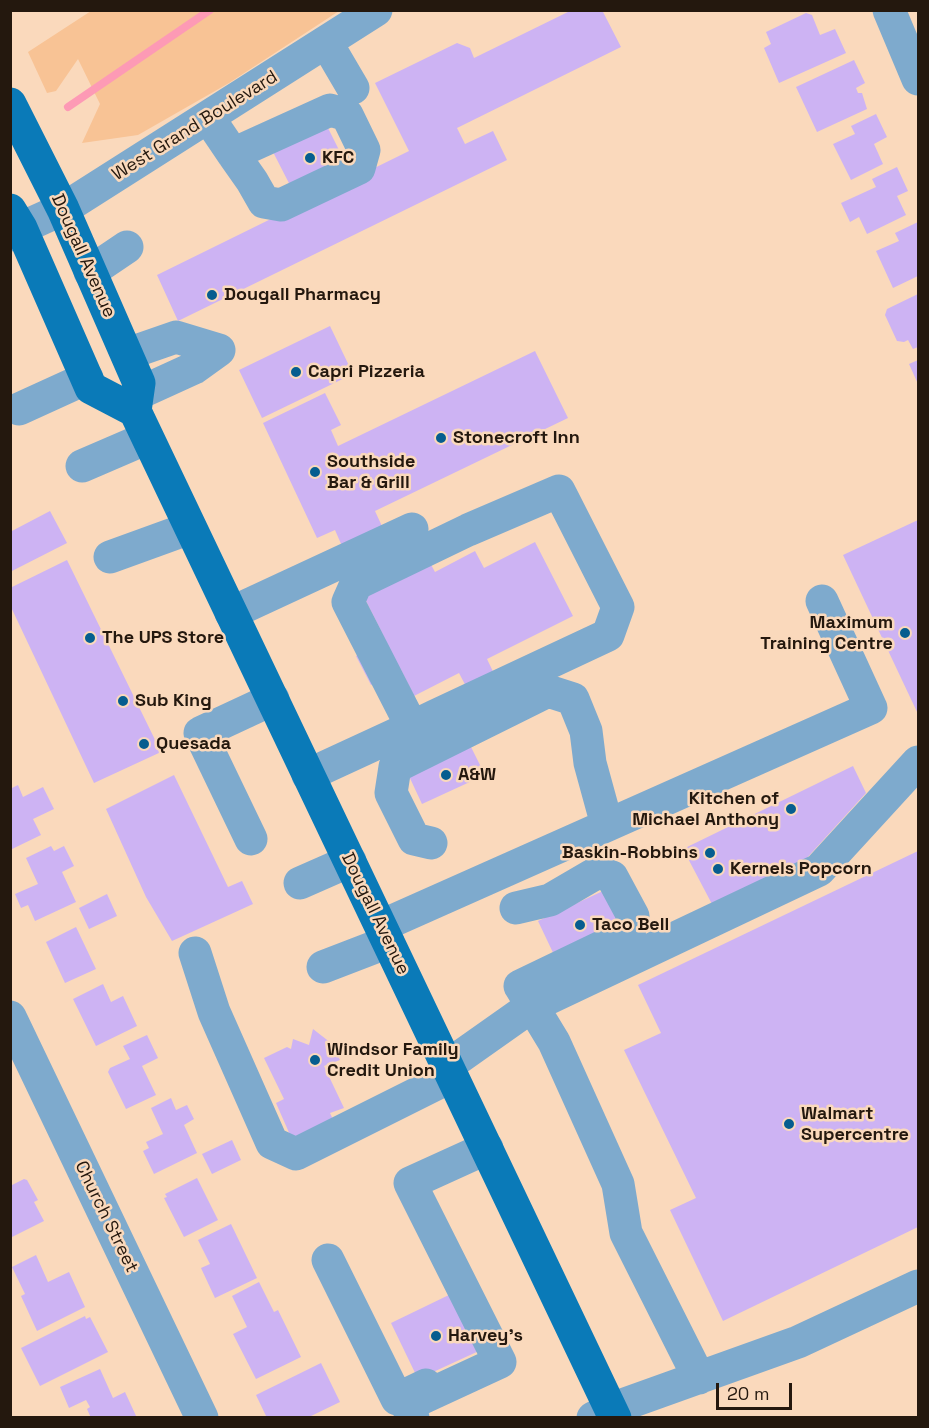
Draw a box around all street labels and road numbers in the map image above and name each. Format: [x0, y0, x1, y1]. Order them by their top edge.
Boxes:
street label: West Grand Boulevard [108, 66, 282, 186]
street label: Dougall Avenue [46, 191, 120, 321]
street label: Dougall Avenue [336, 849, 414, 979]
street label: Church Street [70, 1158, 142, 1276]

